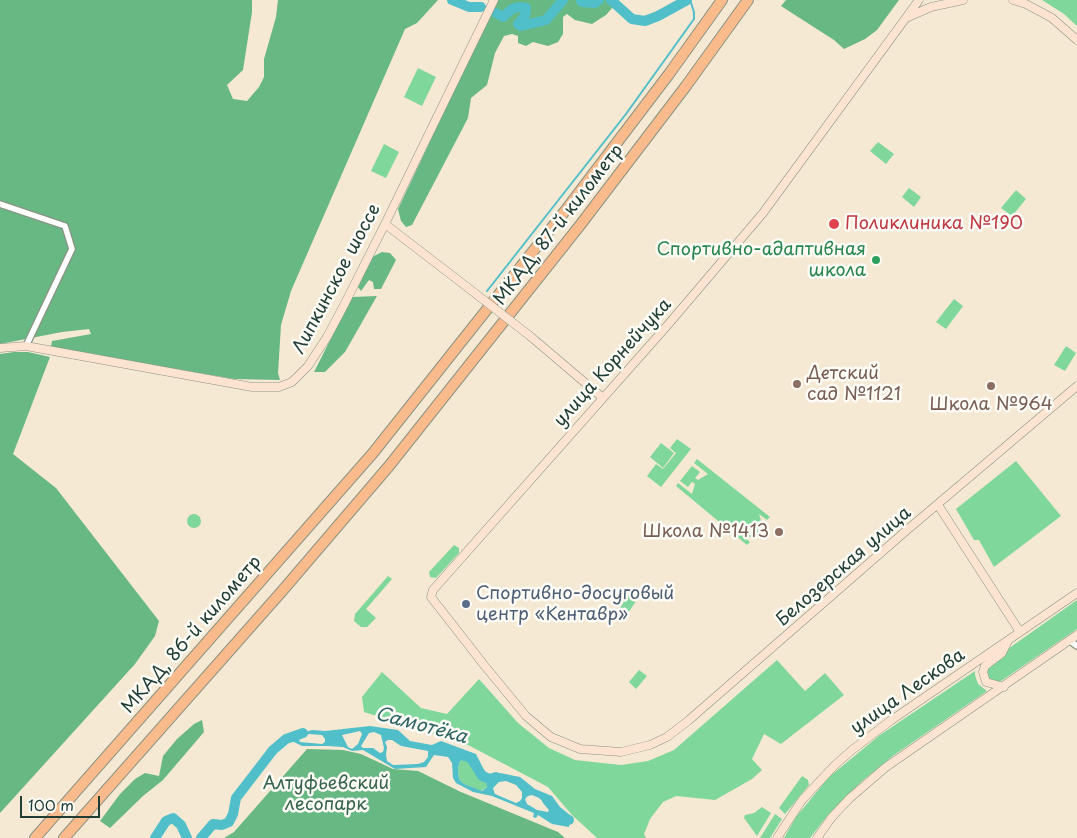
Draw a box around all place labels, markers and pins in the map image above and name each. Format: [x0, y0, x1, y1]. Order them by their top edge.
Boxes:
place label: Поликлиника №190 [845, 213, 1023, 235]
marker: Поликлиника №190 [827, 217, 841, 231]
place label: Спортивно-адаптивная школа [656, 239, 866, 282]
marker: Спортивно-адаптивная школа [870, 254, 882, 266]
place label: Детский сад №1121 [807, 363, 901, 406]
marker: Детский сад №1121 [791, 378, 803, 390]
marker: Школа №964 [985, 380, 997, 392]
place label: Школа №964 [929, 394, 1053, 416]
place label: Школа №1413 [642, 521, 769, 543]
marker: Школа №1413 [773, 526, 785, 538]
place label: Спортивно-досуговый центр «Кентавр» [476, 583, 674, 626]
marker: Спортивно-досуговый центр «Кентавр» [460, 598, 472, 610]

